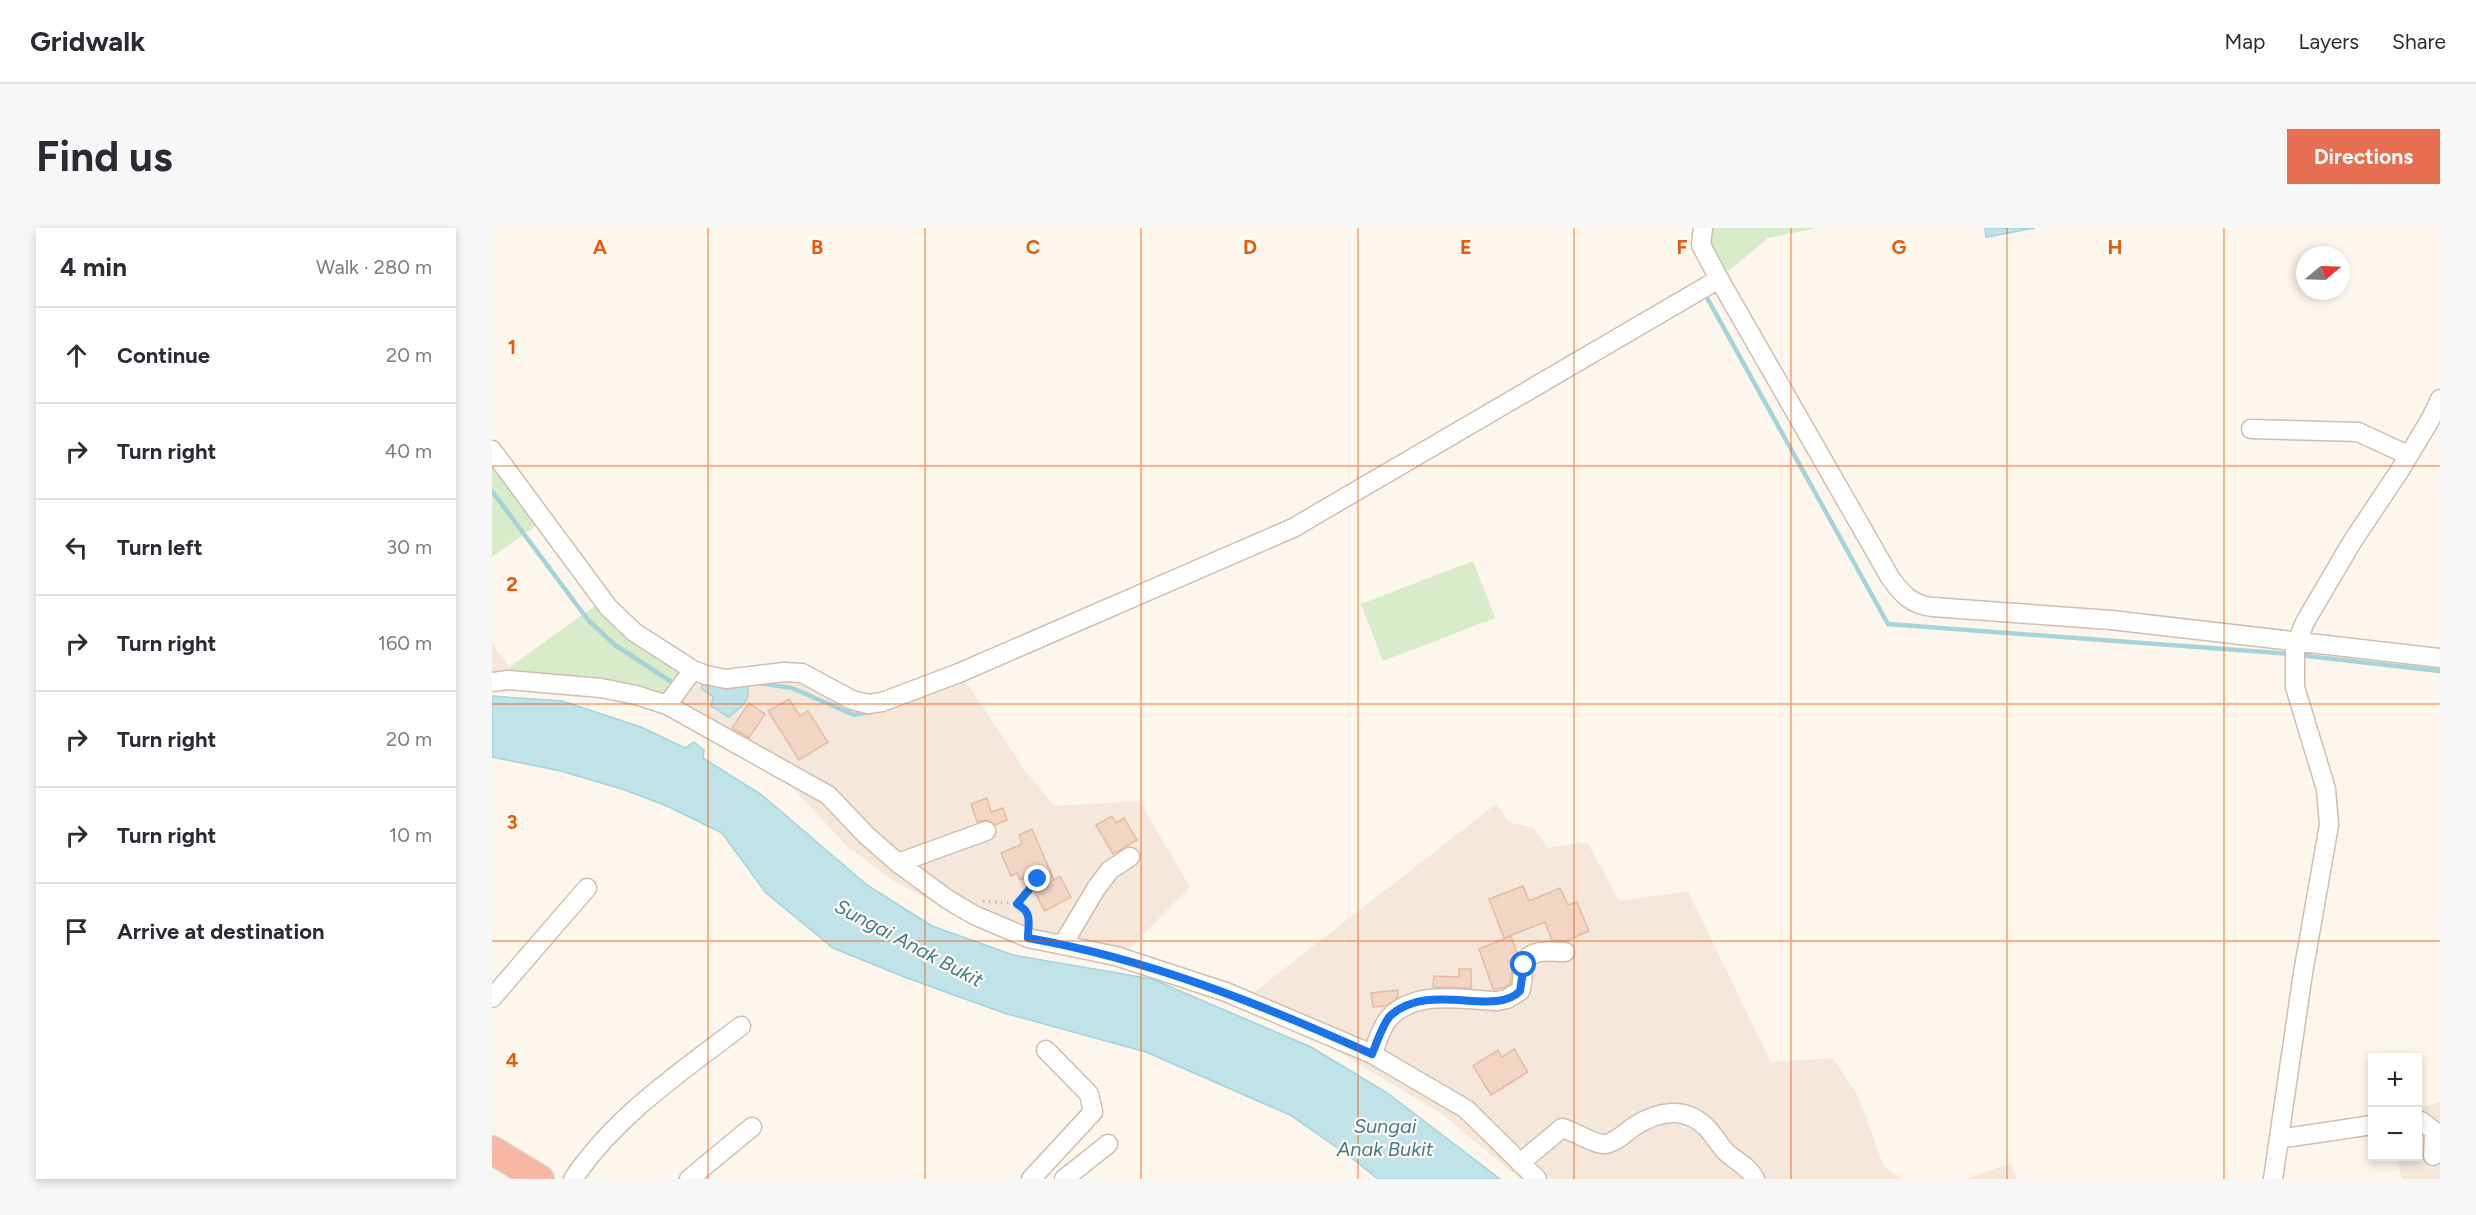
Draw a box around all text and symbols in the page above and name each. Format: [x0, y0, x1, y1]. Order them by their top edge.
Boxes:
text: Gridwalk [30, 24, 145, 58]
text: Map [2225, 29, 2265, 54]
text: Layers [2298, 29, 2359, 54]
text: Share [2392, 29, 2446, 54]
button: Directions [2287, 129, 2440, 184]
text: Find us [36, 131, 173, 182]
text: A [593, 235, 608, 259]
text: B [811, 235, 823, 259]
text: C [1026, 235, 1040, 259]
text: D [1243, 235, 1257, 259]
text: E [1460, 235, 1472, 259]
text: F [1676, 235, 1688, 259]
text: G [1892, 235, 1907, 259]
text: H [2108, 235, 2123, 259]
north arrow [2296, 246, 2350, 300]
text: 4 min [60, 251, 127, 283]
text: Walk · 280 m [316, 255, 432, 279]
text: 1 [508, 335, 516, 359]
icon: ahead [60, 339, 93, 372]
text: Continue [117, 342, 210, 369]
text: 20 m [386, 343, 432, 367]
icon: right [60, 435, 93, 468]
text: Turn right [117, 438, 216, 465]
text: 40 m [385, 439, 432, 463]
icon: left [60, 531, 93, 564]
text: Turn left [117, 534, 203, 561]
text: 30 m [386, 535, 432, 559]
text: 2 [506, 572, 518, 596]
icon: right [60, 627, 93, 660]
text: Turn right [117, 630, 216, 657]
text: 160 m [378, 631, 432, 655]
icon: right [60, 723, 93, 756]
text: Turn right [117, 726, 216, 753]
text: 20 m [386, 727, 432, 751]
text: 3 [506, 810, 518, 834]
icon: right [60, 819, 93, 852]
text: Turn right [117, 822, 216, 849]
text: 10 m [389, 823, 432, 847]
route end [1024, 865, 1050, 891]
water label: Sungai Anak Bukit [831, 894, 987, 992]
icon: arrive [60, 915, 93, 948]
text: Arrive at destination [117, 918, 325, 945]
route start [1510, 951, 1536, 977]
text: 4 [506, 1048, 519, 1072]
map controls [2368, 1053, 2422, 1161]
button: + [2368, 1053, 2422, 1107]
button: − [2368, 1107, 2422, 1161]
water label: Sungai Anak Bukit [1336, 1114, 1434, 1161]

